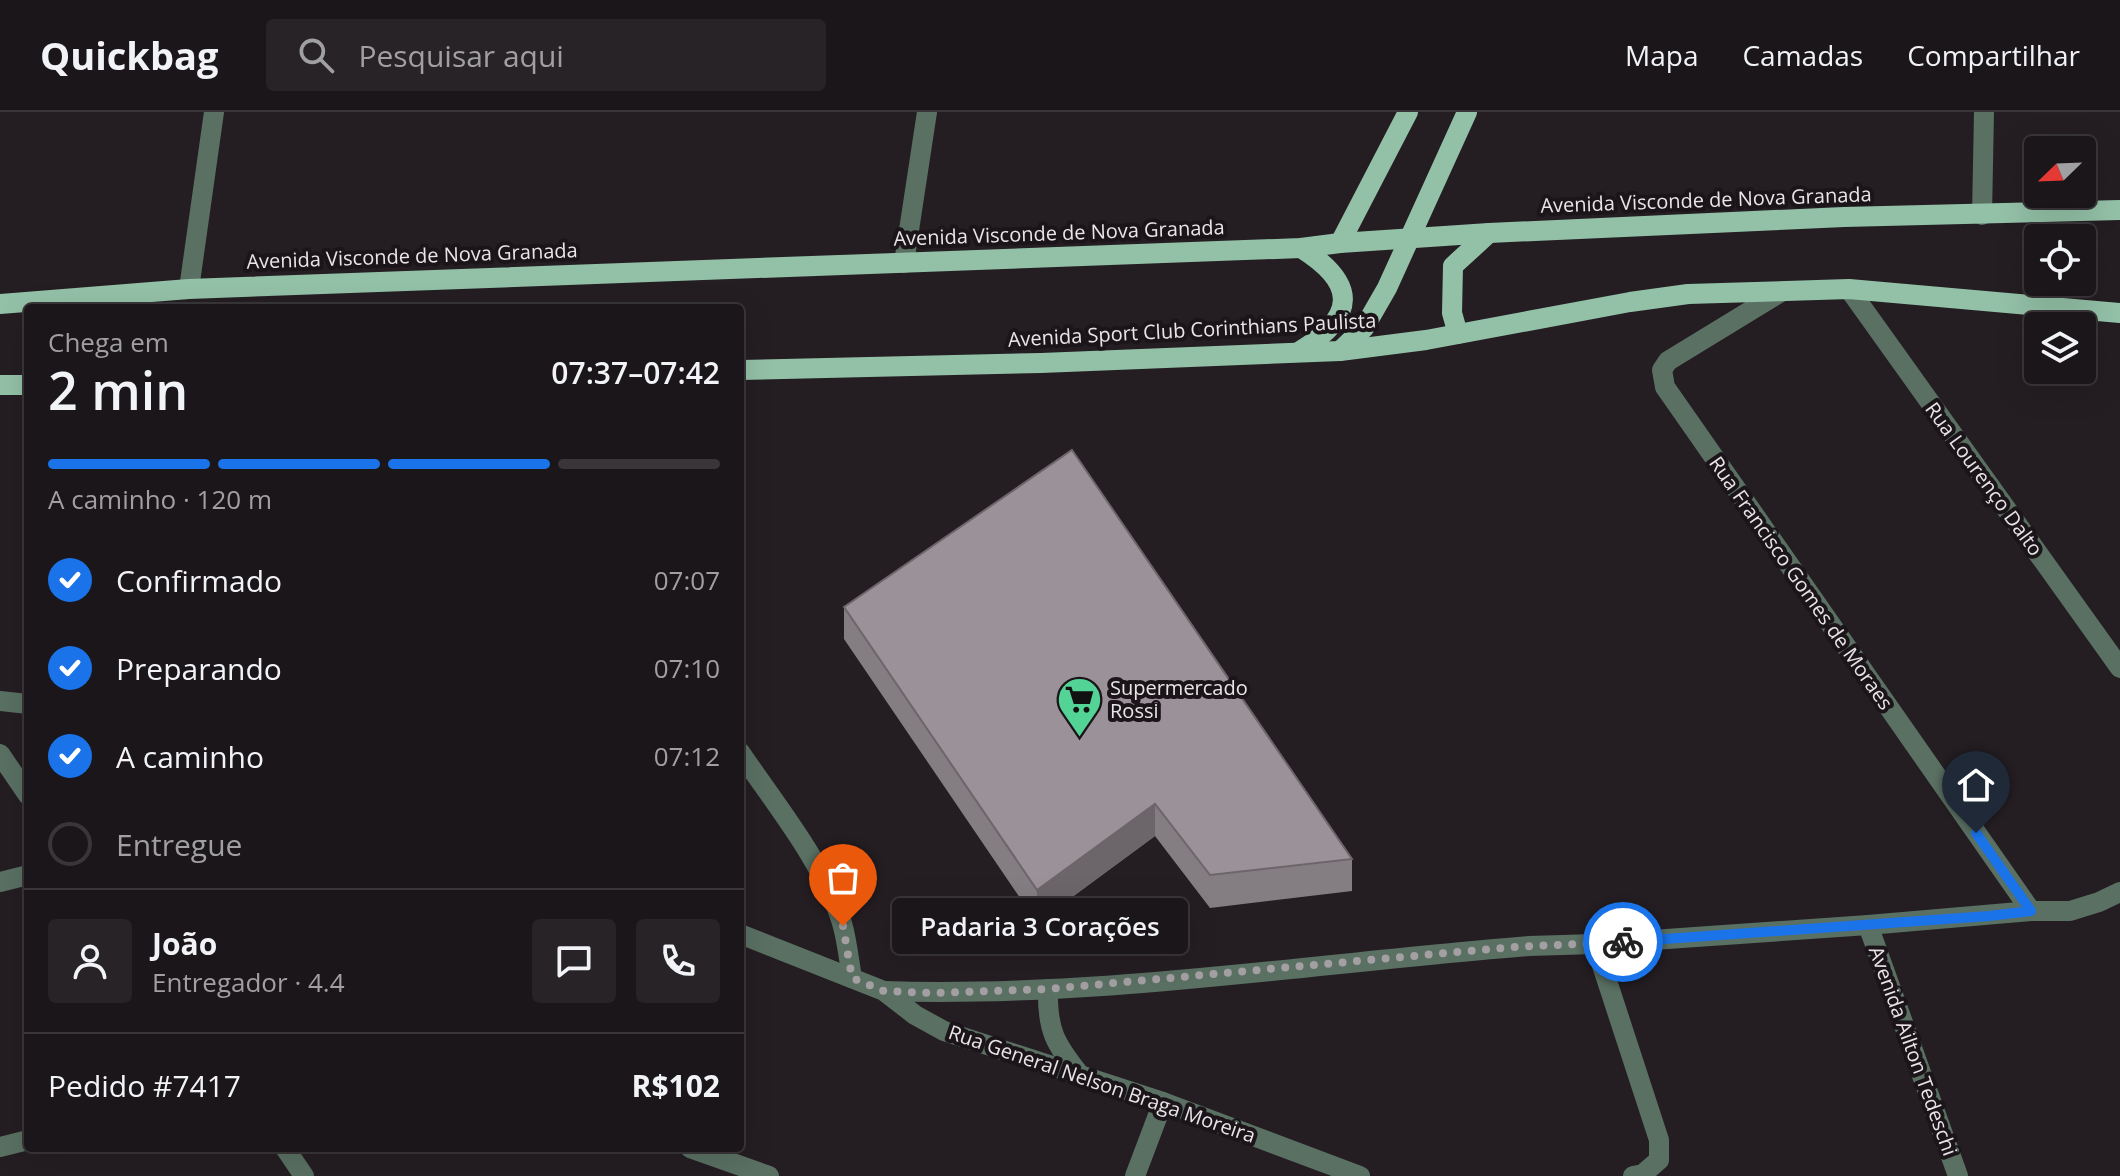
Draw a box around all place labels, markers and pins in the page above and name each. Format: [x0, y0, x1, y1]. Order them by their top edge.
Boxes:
place label: Supermercado Rossi [1110, 674, 1248, 724]
supermarket icon: Supermercado Rossi [1055, 675, 1103, 738]
pin [1942, 751, 2010, 833]
pin [809, 844, 877, 926]
callout: Padaria 3 Corações [891, 898, 1187, 954]

